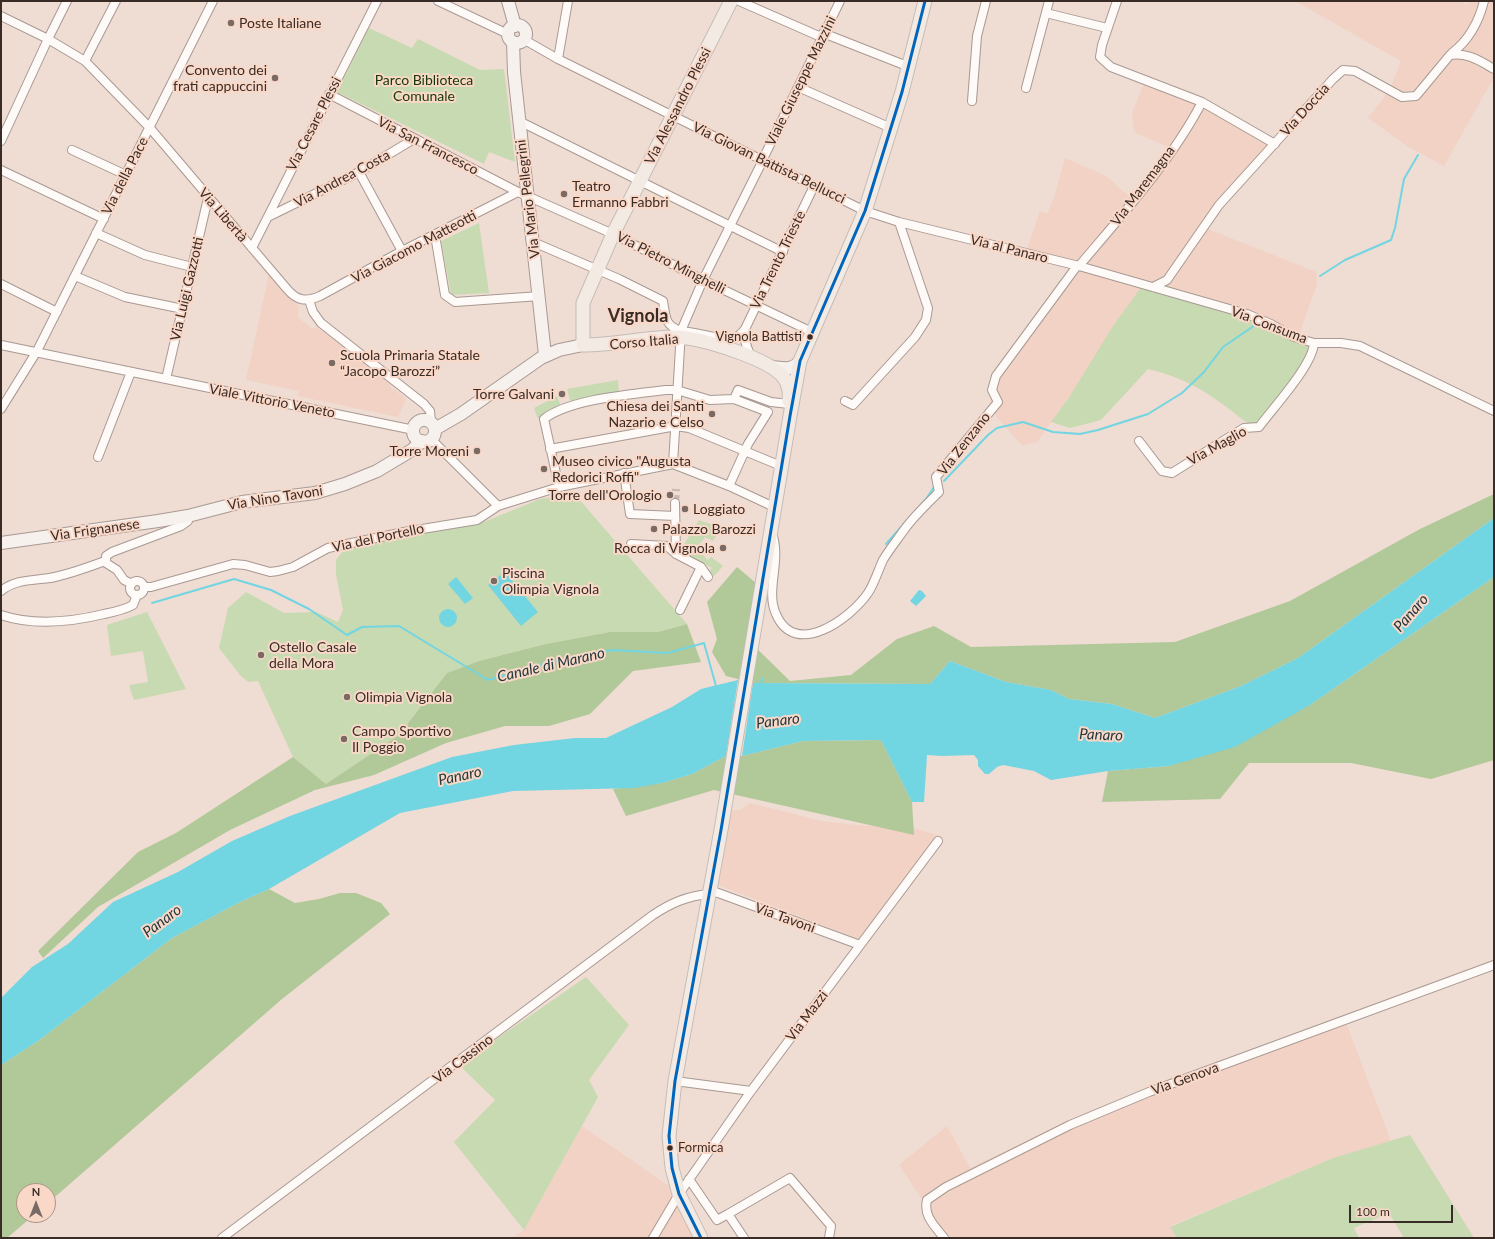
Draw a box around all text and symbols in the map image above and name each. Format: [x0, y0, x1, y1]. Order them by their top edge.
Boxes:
street label: Viale Giuseppe Mazzini [762, 13, 840, 149]
place label: Poste Italiane [239, 15, 322, 31]
marker: Poste Italiane [226, 18, 236, 28]
street label: Via Alessandro Plessi [641, 45, 715, 167]
place label: Convento dei frati cappuccini [173, 62, 267, 94]
park label: Parco Biblioteca Comunale [375, 72, 473, 104]
marker: Convento dei frati cappuccini [270, 73, 280, 83]
street label: Via Cesare Plessi [283, 74, 345, 174]
street label: Via Doccia [1277, 80, 1333, 140]
street label: Via San Francesco [375, 113, 481, 179]
street label: Via Giovan Battista Bellucci [690, 119, 848, 207]
street label: Via della Pace [98, 134, 152, 218]
street label: Via Mario Pellegrini [512, 139, 544, 259]
street label: Via Maremagna [1107, 143, 1179, 229]
street label: Via Andrea Costa [291, 147, 393, 211]
place label: Teatro Ermanno Fabbri [572, 178, 669, 210]
street label: Via Libertà [195, 184, 251, 246]
marker: Teatro Ermanno Fabbri [559, 189, 569, 199]
street label: Via Giacomo Matteotti [349, 207, 479, 287]
street label: Via Trento Trieste [747, 208, 809, 312]
street label: Via Pietro Minghelli [614, 228, 728, 298]
street label: Via al Panaro [968, 231, 1050, 267]
street label: Via Luigi Gazzotti [167, 235, 207, 343]
street label: Via Consuma [1228, 303, 1310, 347]
district label: Vignola [608, 305, 668, 327]
place label: Vignola Battisti [715, 329, 802, 345]
street label: Corso Italia [609, 331, 679, 353]
marker: Vignola Battisti [805, 332, 815, 342]
place label: Scuola Primaria Statale “Jacopo Barozzi” [340, 347, 480, 380]
marker: Scuola Primaria Statale “Jacopo Barozzi” [327, 358, 337, 368]
street label: Viale Vittorio Veneto [207, 381, 337, 421]
place label: Torre Galvani [473, 386, 554, 402]
marker: Torre Galvani [557, 389, 567, 399]
place label: Chiesa dei Santi Nazario e Celso [607, 398, 704, 430]
marker: Chiesa dei Santi Nazario e Celso [707, 409, 717, 419]
street label: Via Zenzano [934, 409, 994, 479]
street label: Via Maglio [1184, 423, 1250, 469]
place label: Torre Moreni [390, 443, 469, 459]
marker: Torre Moreni [472, 446, 482, 456]
place label: Museo civico "Augusta Redorici Roffi" [552, 453, 691, 486]
marker: Museo civico "Augusta Redorici Roffi" [539, 464, 549, 474]
street label: Via Nino Tavoni [226, 482, 324, 514]
place label: Torre dell'Orologio [548, 487, 662, 503]
marker: Torre dell'Orologio [665, 490, 675, 500]
place label: Loggiato [693, 501, 745, 517]
marker: Loggiato [680, 504, 690, 514]
street label: Via Frignanese [49, 515, 141, 545]
street label: Via del Portello [331, 520, 425, 556]
place label: Palazzo Barozzi [662, 521, 756, 537]
marker: Palazzo Barozzi [649, 524, 659, 534]
place label: Rocca di Vignola [614, 540, 715, 556]
marker: Rocca di Vignola [718, 543, 728, 553]
place label: Piscina Olimpia Vignola [502, 565, 599, 598]
marker: Piscina Olimpia Vignola [489, 576, 499, 586]
water label: Panaro [1390, 591, 1432, 635]
place label: Ostello Casale della Mora [269, 639, 357, 672]
water label: Canale di Marano [495, 644, 607, 686]
marker: Ostello Casale della Mora [256, 650, 266, 660]
place label: Olimpia Vignola [355, 689, 452, 705]
marker: Olimpia Vignola [342, 692, 352, 702]
water label: Panaro [755, 709, 801, 733]
place label: Campo Sportivo Il Poggio [352, 723, 451, 756]
water label: Panaro [1079, 725, 1123, 745]
marker: Campo Sportivo Il Poggio [339, 734, 349, 744]
water label: Panaro [437, 763, 483, 789]
street label: Via Tavoni [753, 899, 817, 937]
water label: Panaro [139, 901, 185, 941]
street label: Via Mazzi [782, 987, 832, 1045]
street label: Via Cassino [430, 1031, 496, 1087]
street label: Via Genova [1149, 1059, 1221, 1099]
place label: Formica [678, 1140, 723, 1156]
marker: Formica [665, 1143, 675, 1153]
north arrow [16, 1183, 56, 1223]
text: N [32, 1185, 40, 1198]
scale bar [1351, 1197, 1455, 1223]
text: 100 m [1356, 1204, 1390, 1219]

